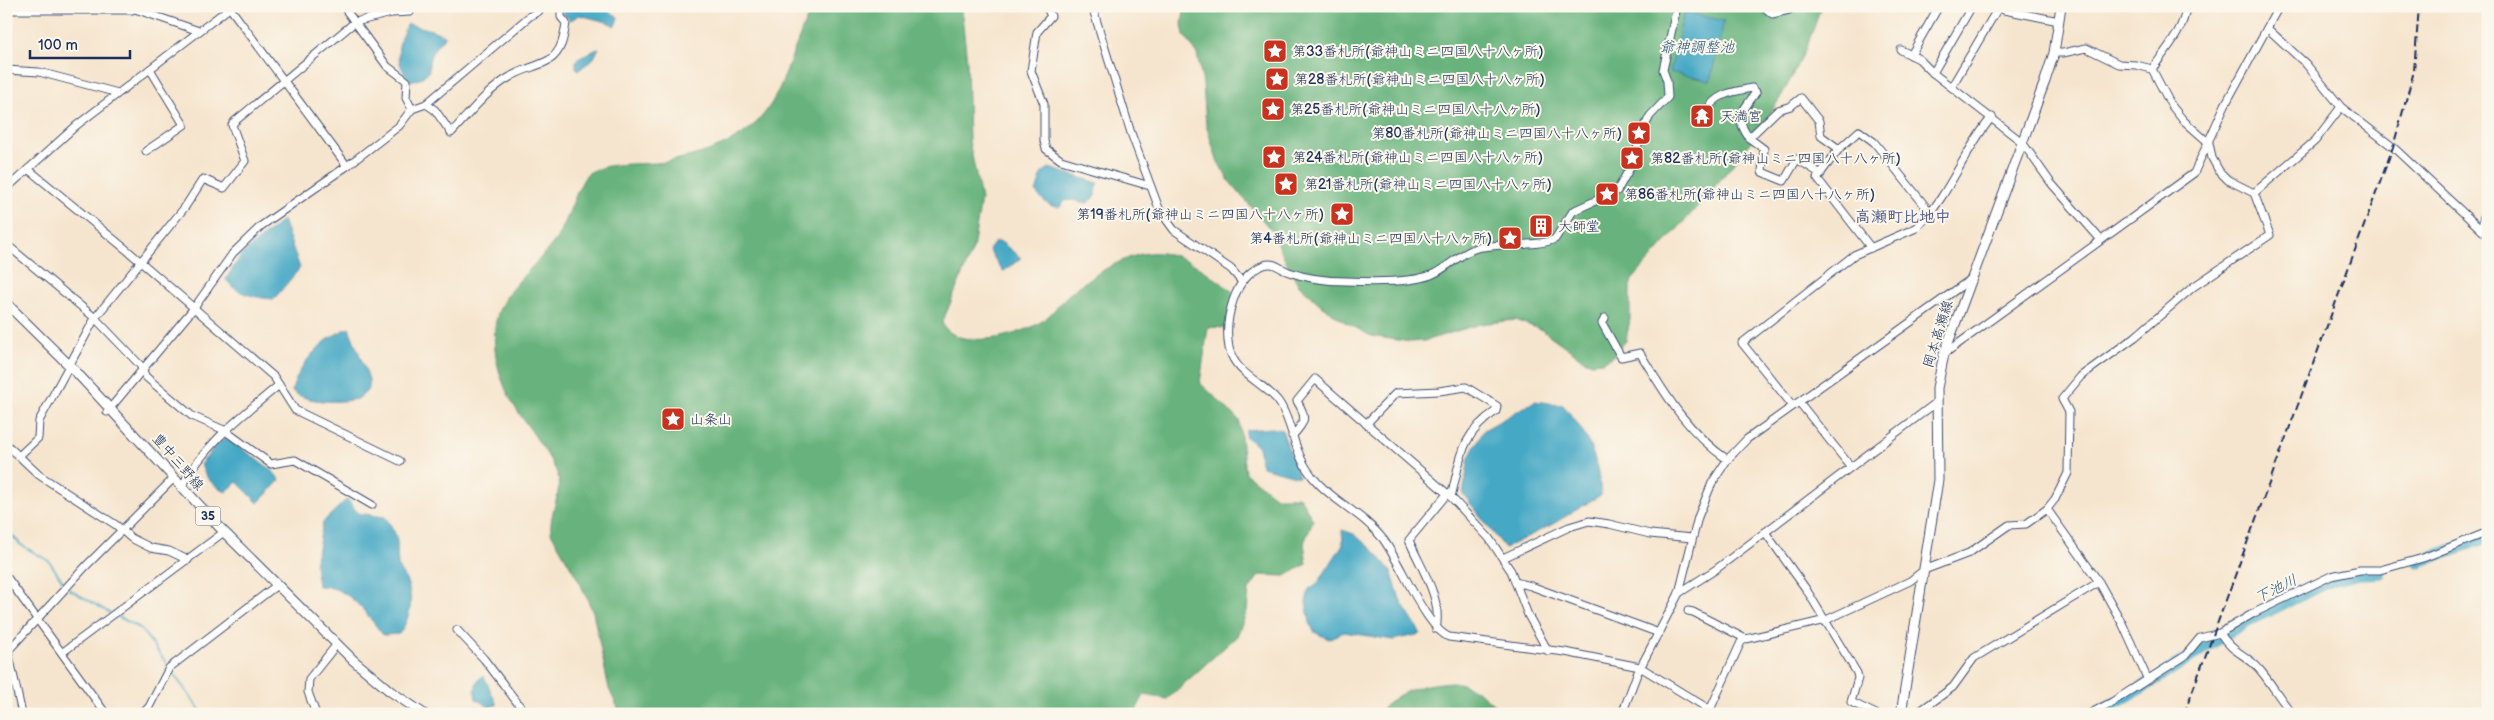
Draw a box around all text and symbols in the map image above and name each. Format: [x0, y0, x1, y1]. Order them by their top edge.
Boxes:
scale bar [30, 28, 130, 60]
text: 100 m [38, 36, 78, 55]
place icon: 第33番札所(爺神山ミニ四国八十八ヶ所) [1262, 38, 1288, 64]
water label: 爺神調整池 [1659, 38, 1735, 57]
place label: 第33番札所(爺神山ミニ四国八十八ヶ所) [1292, 43, 1543, 60]
place icon: 第28番札所(爺神山ミニ四国八十八ヶ所) [1264, 66, 1290, 92]
place label: 第28番札所(爺神山ミニ四国八十八ヶ所) [1294, 71, 1545, 88]
place icon: 第25番札所(爺神山ミニ四国八十八ヶ所) [1260, 96, 1286, 122]
place label: 第25番札所(爺神山ミニ四国八十八ヶ所) [1290, 101, 1541, 118]
temple icon: 天満宮 [1689, 103, 1715, 129]
place label: 天満宮 [1720, 108, 1762, 125]
place icon: 第80番札所(爺神山ミニ四国八十八ヶ所) [1626, 120, 1652, 146]
place label: 第80番札所(爺神山ミニ四国八十八ヶ所) [1371, 125, 1622, 142]
place icon: 第24番札所(爺神山ミニ四国八十八ヶ所) [1261, 144, 1287, 170]
place icon: 第82番札所(爺神山ミニ四国八十八ヶ所) [1619, 145, 1645, 171]
place label: 第24番札所(爺神山ミニ四国八十八ヶ所) [1292, 149, 1543, 166]
place label: 第82番札所(爺神山ミニ四国八十八ヶ所) [1650, 150, 1901, 167]
place icon: 第21番札所(爺神山ミニ四国八十八ヶ所) [1273, 171, 1299, 197]
place label: 第21番札所(爺神山ミニ四国八十八ヶ所) [1304, 176, 1552, 193]
place icon: 第86番札所(爺神山ミニ四国八十八ヶ所) [1594, 181, 1620, 207]
place label: 第86番札所(爺神山ミニ四国八十八ヶ所) [1624, 186, 1875, 203]
place icon: 第19番札所(爺神山ミニ四国八十八ヶ所) [1329, 201, 1355, 227]
place label: 第19番札所(爺神山ミニ四国八十八ヶ所) [1076, 206, 1324, 223]
district label: 高瀬町比地中 [1855, 208, 1951, 227]
building icon: 大師堂 [1528, 213, 1554, 239]
place label: 大師堂 [1558, 218, 1600, 235]
place icon: 第4番札所(爺神山ミニ四国八十八ヶ所) [1497, 225, 1523, 251]
place label: 第4番札所(爺神山ミニ四国八十八ヶ所) [1249, 230, 1492, 247]
street label: 岡本高瀬線 [1920, 298, 1956, 370]
place icon: 山条山 [660, 406, 686, 432]
place label: 山条山 [690, 411, 732, 428]
street label: 豊中三野線 [149, 430, 207, 494]
road number: 35 [196, 506, 220, 526]
water label: 下池川 [2252, 571, 2300, 607]

